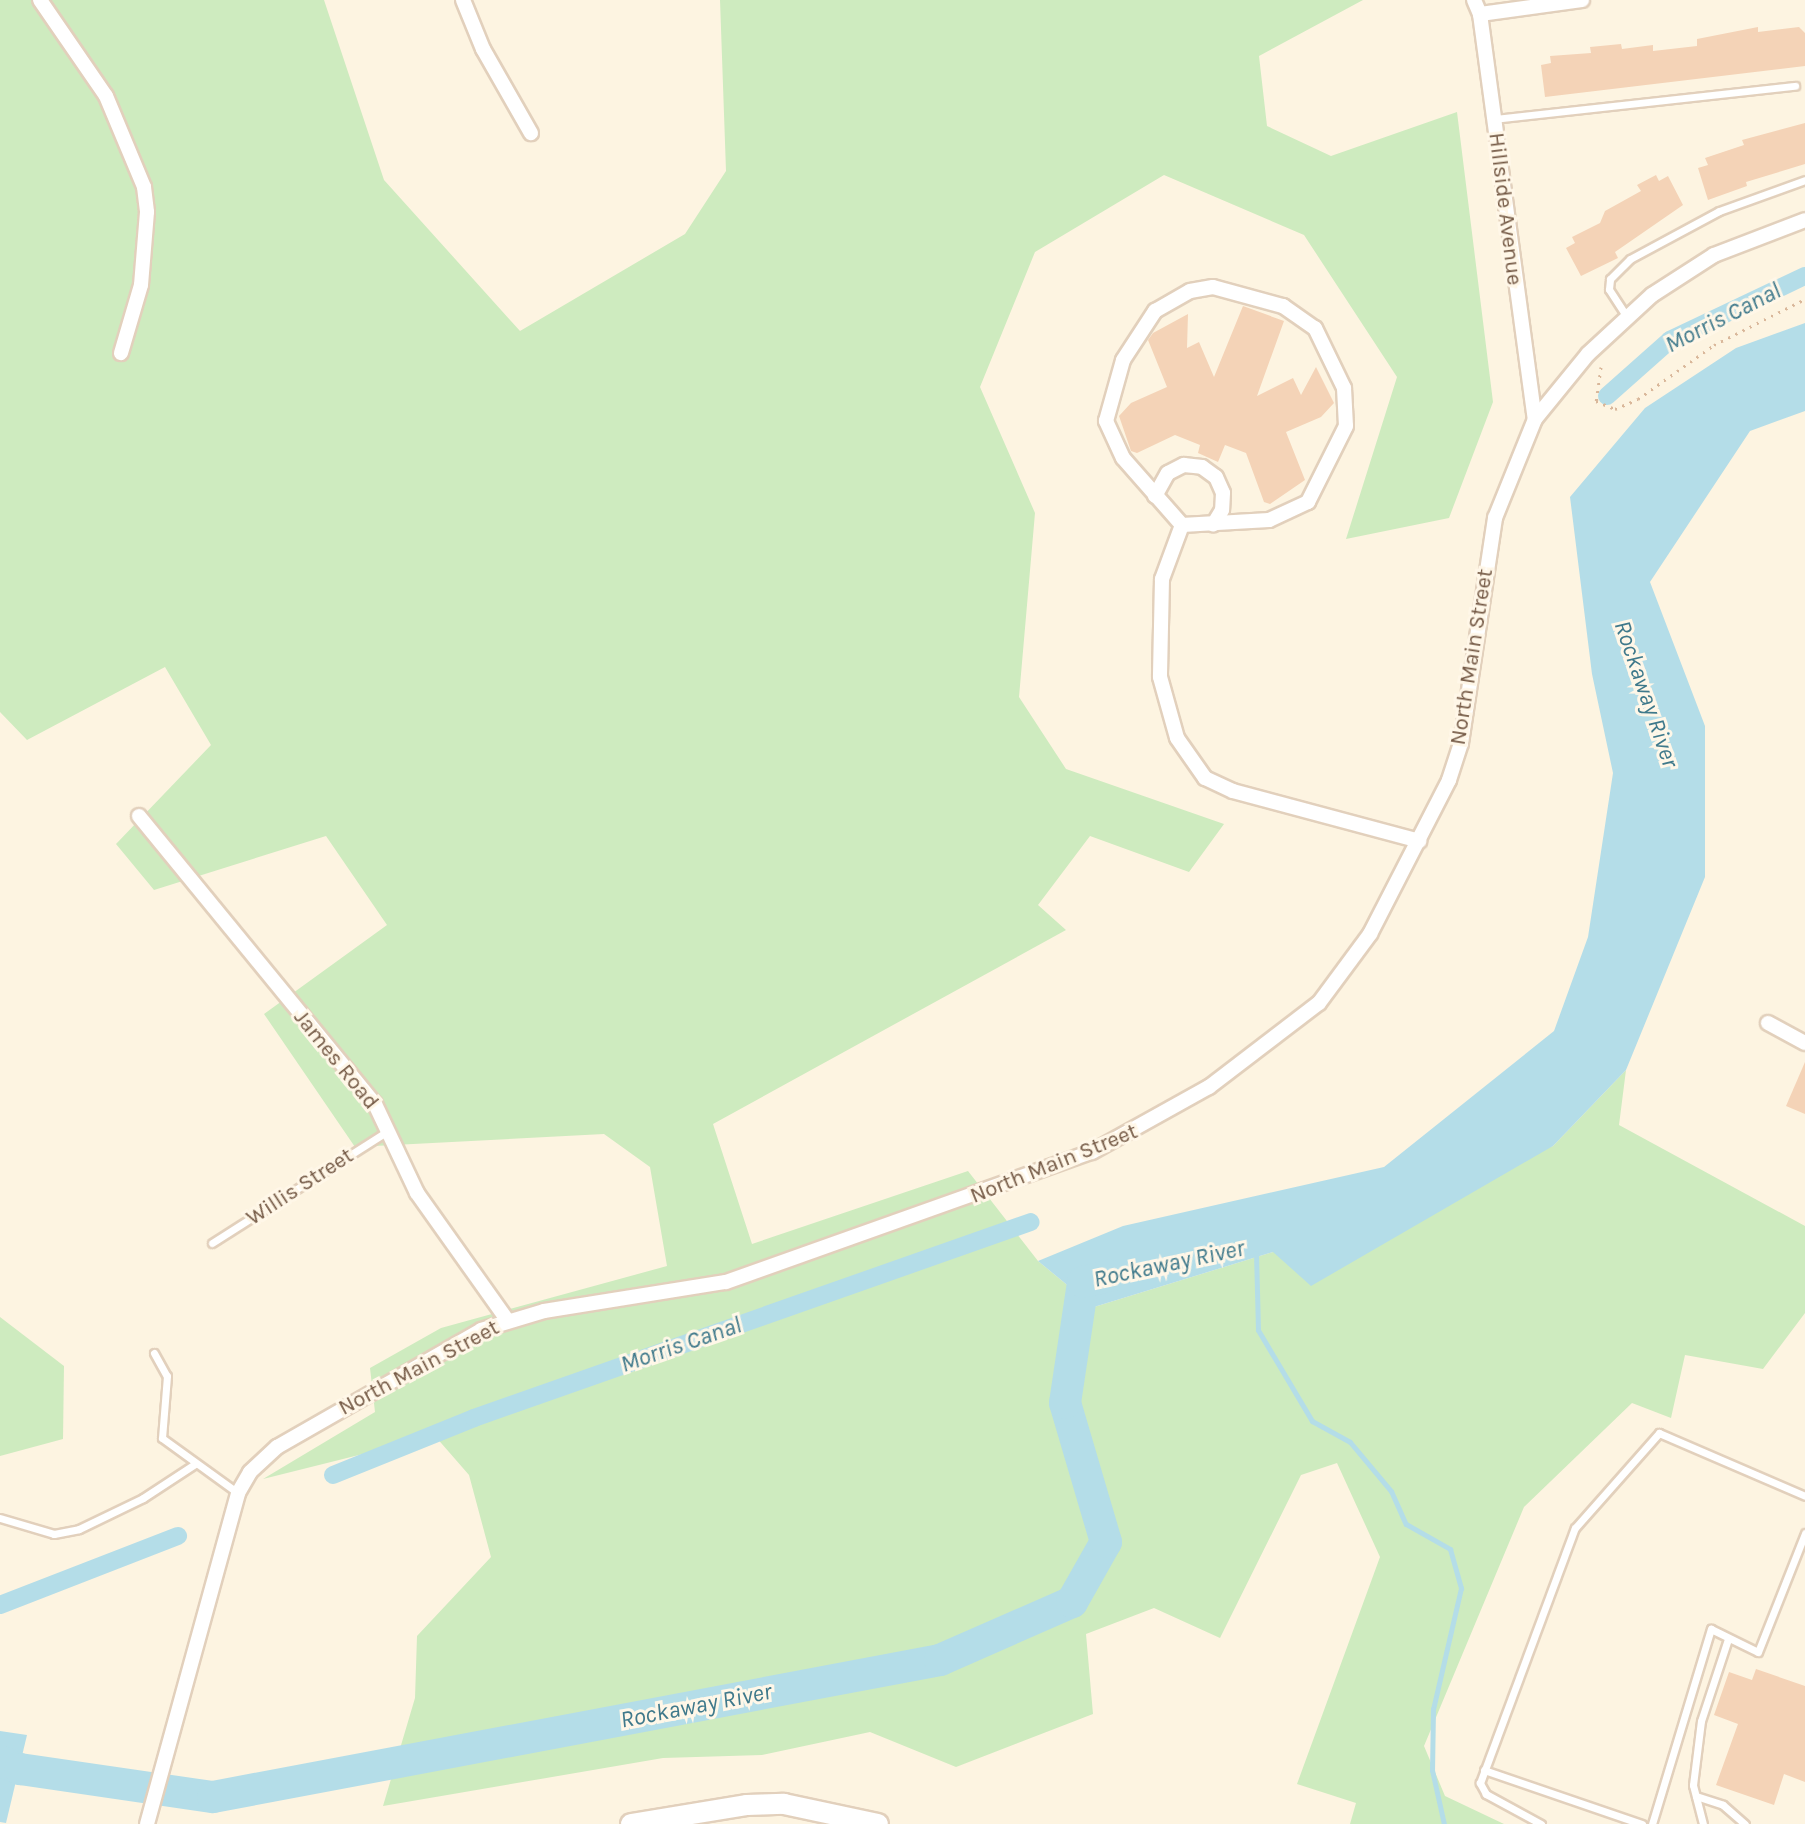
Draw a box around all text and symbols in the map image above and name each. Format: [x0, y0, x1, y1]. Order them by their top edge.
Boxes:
street label: Hillside Avenue [1483, 131, 1527, 287]
water label: Morris Canal [1660, 277, 1786, 359]
street label: North Main Street [1445, 567, 1499, 747]
water label: Rockaway River [1607, 617, 1685, 771]
street label: James Road [288, 1005, 384, 1115]
street label: North Main Street [967, 1118, 1141, 1210]
street label: Willis Street [242, 1143, 358, 1231]
water label: Rockaway River [1091, 1234, 1247, 1294]
water label: Morris Canal [617, 1311, 745, 1379]
street label: North Main Street [334, 1315, 504, 1421]
water label: Rockaway River [618, 1677, 774, 1735]

